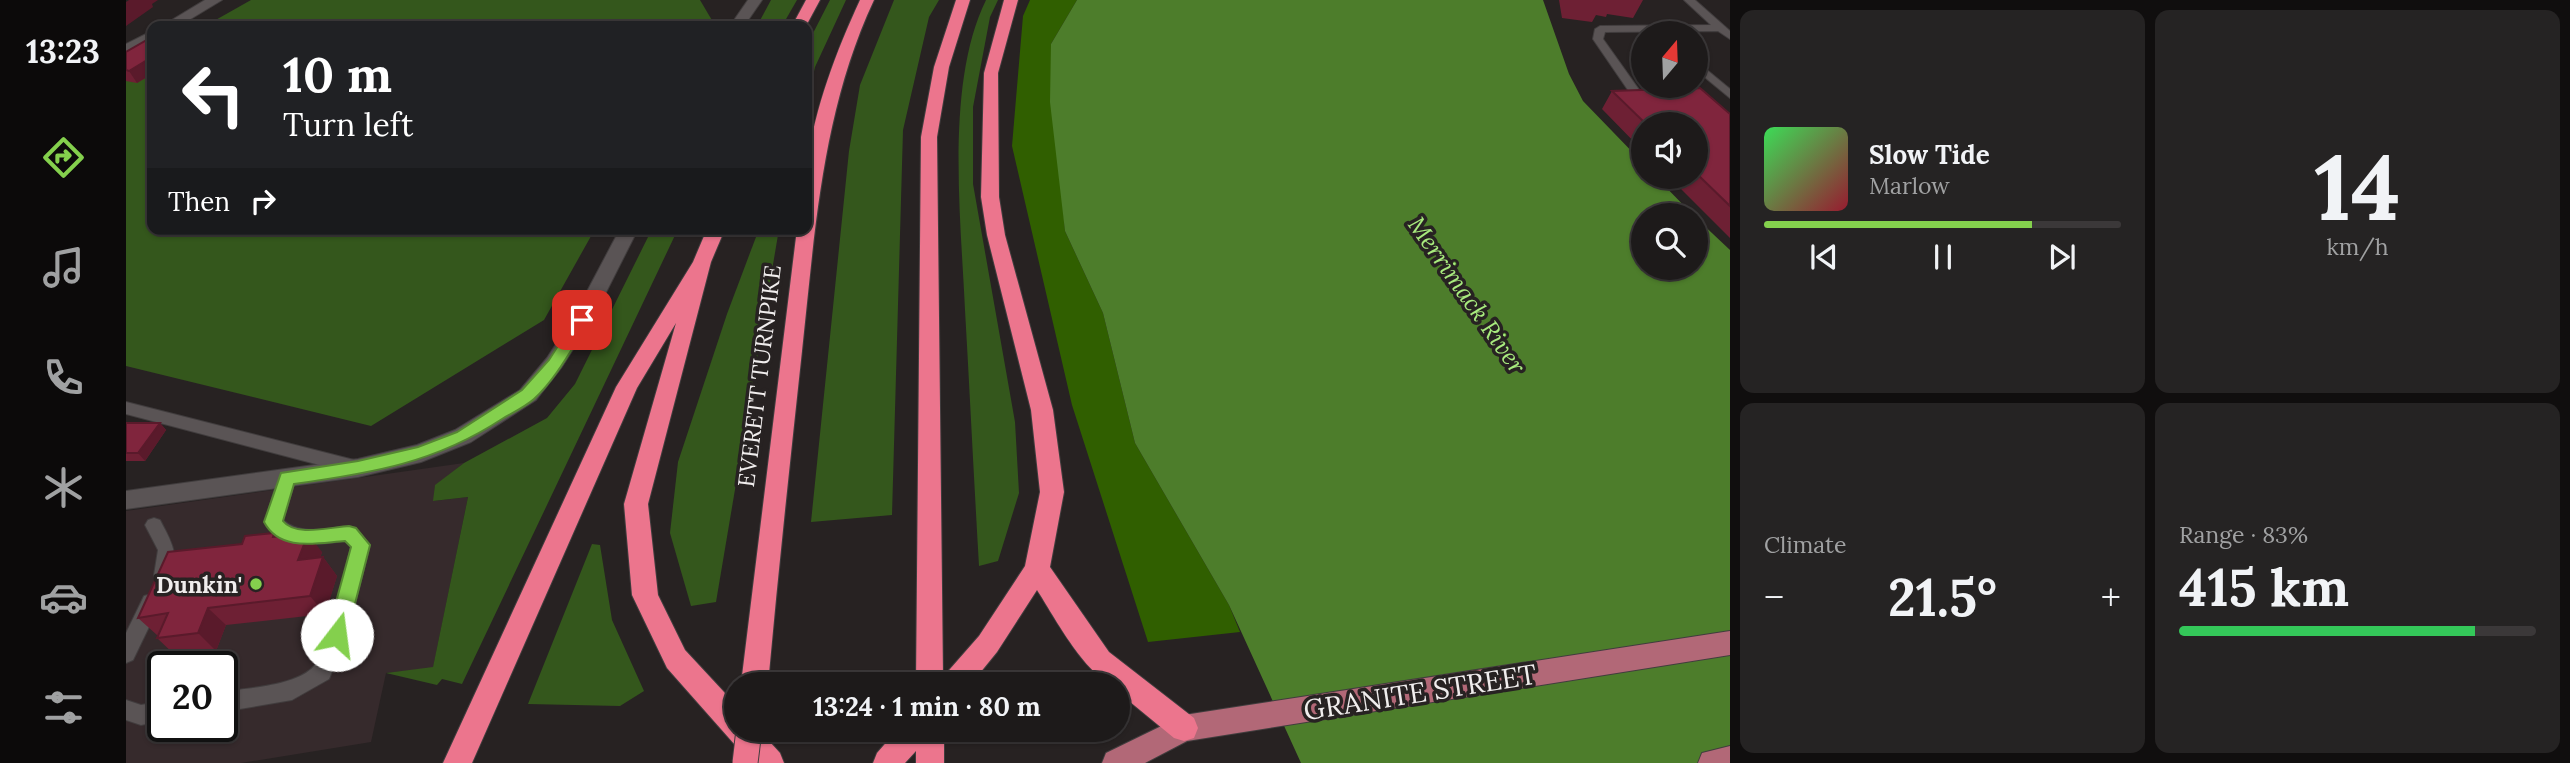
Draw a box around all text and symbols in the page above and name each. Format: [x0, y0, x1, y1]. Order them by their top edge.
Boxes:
north arrow [1631, 21, 1708, 98]
map controls [1631, 21, 1708, 280]
text: 13:23 [26, 31, 100, 72]
text: 10 m [283, 43, 392, 105]
icon: left [168, 49, 259, 140]
text: Turn left [283, 104, 413, 145]
button: sound [1631, 112, 1708, 189]
text: 14 [2314, 128, 2401, 245]
icon: directions [39, 133, 88, 182]
text: Slow Tide [1869, 138, 1990, 171]
text: Marlow [1869, 171, 1950, 200]
icon: right [244, 182, 282, 220]
text: Then [168, 185, 230, 218]
button: search [1631, 203, 1708, 280]
water label: Merrimack River [1401, 210, 1533, 380]
text: km/h [2326, 232, 2389, 261]
icon: previous [1805, 238, 1843, 276]
icon: pause [1924, 238, 1962, 276]
icon: next [2043, 238, 2081, 276]
icon: music [39, 243, 88, 292]
street label: EVERETT TURNPIKE [731, 263, 787, 489]
pin [552, 290, 612, 350]
icon: arrive [563, 301, 601, 339]
icon: phone [39, 353, 88, 402]
icon: climate [39, 463, 88, 512]
text: Range · 83% [2179, 520, 2308, 549]
text: Climate [1764, 530, 1846, 559]
text: 415 km [2179, 554, 2349, 620]
text: 21.5° [1888, 564, 1997, 630]
place label: Dunkin' [156, 570, 242, 599]
icon: car [39, 573, 88, 622]
text: − [1764, 573, 1784, 621]
text: + [2101, 573, 2121, 621]
marker: Dunkin' [248, 576, 264, 592]
position arrow [300, 598, 374, 672]
speed limit sign: 20 [147, 651, 238, 742]
street label: GRANITE STREET [1301, 656, 1539, 728]
icon: filters [39, 683, 88, 732]
text: 13:24 · 1 min · 80 m [813, 690, 1041, 723]

